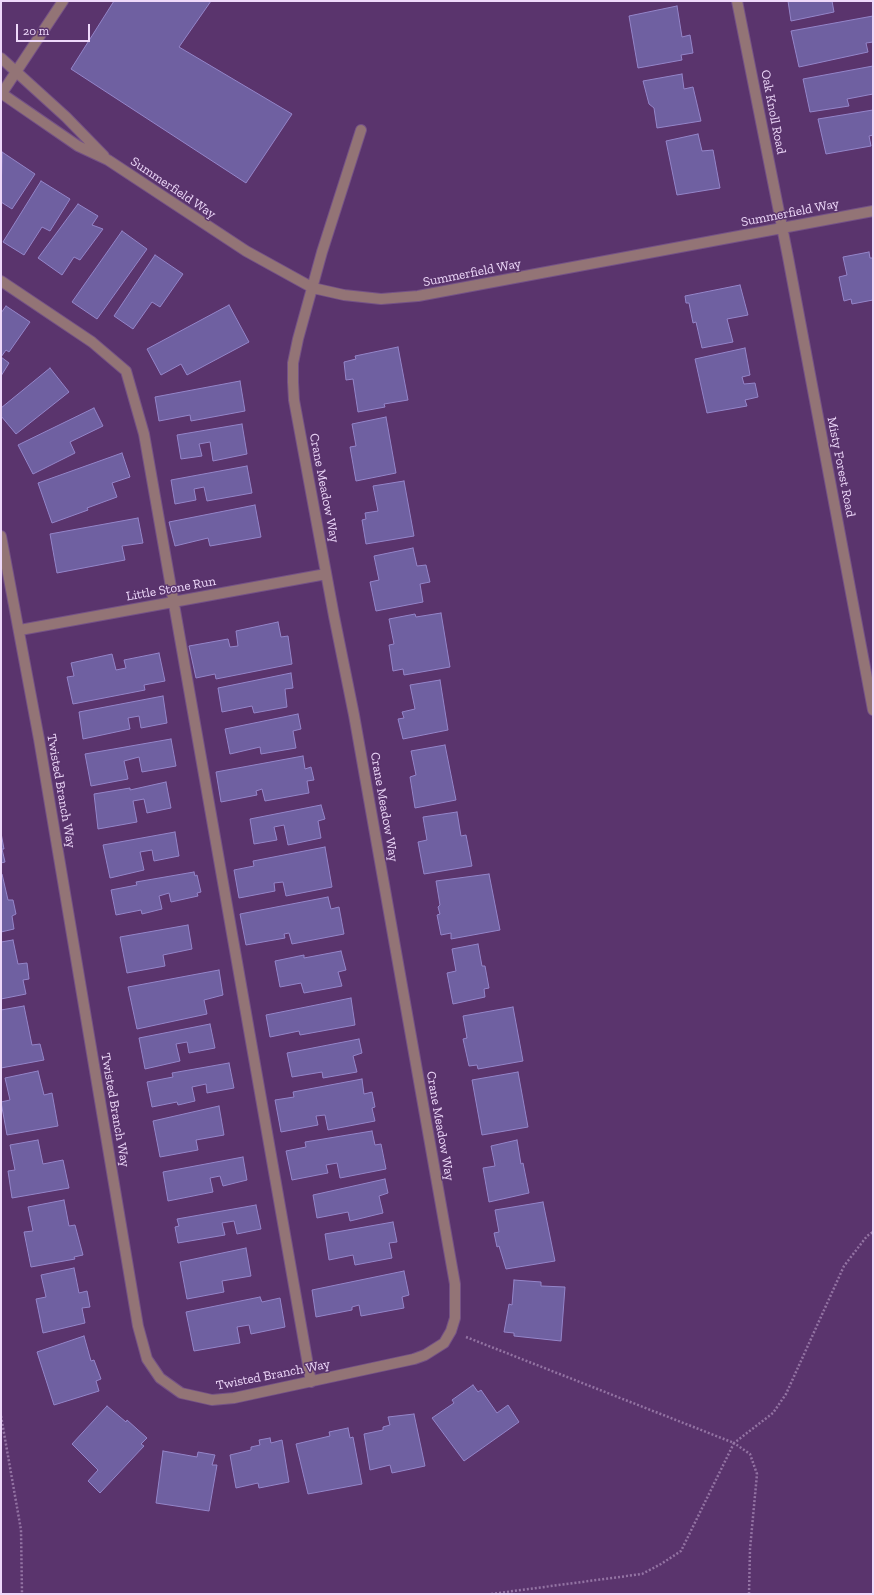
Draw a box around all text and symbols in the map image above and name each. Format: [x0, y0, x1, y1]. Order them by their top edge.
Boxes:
scale bar [18, 16, 92, 42]
text: 20 m [23, 24, 49, 38]
street label: Oak Knoll Road [757, 68, 789, 156]
street label: Summerfield Way [127, 154, 219, 222]
street label: Summerfield Way [740, 196, 840, 230]
street label: Summerfield Way [422, 256, 522, 290]
street label: Misty Forest Road [824, 416, 858, 518]
street label: Crane Meadow Way [306, 432, 342, 544]
street label: Little Stone Run [125, 573, 217, 605]
street label: Twisted Branch Way [43, 733, 79, 849]
street label: Crane Meadow Way [367, 751, 401, 863]
street label: Twisted Branch Way [97, 1052, 133, 1168]
street label: Crane Meadow Way [423, 1070, 457, 1182]
street label: Twisted Branch Way [215, 1356, 331, 1394]

